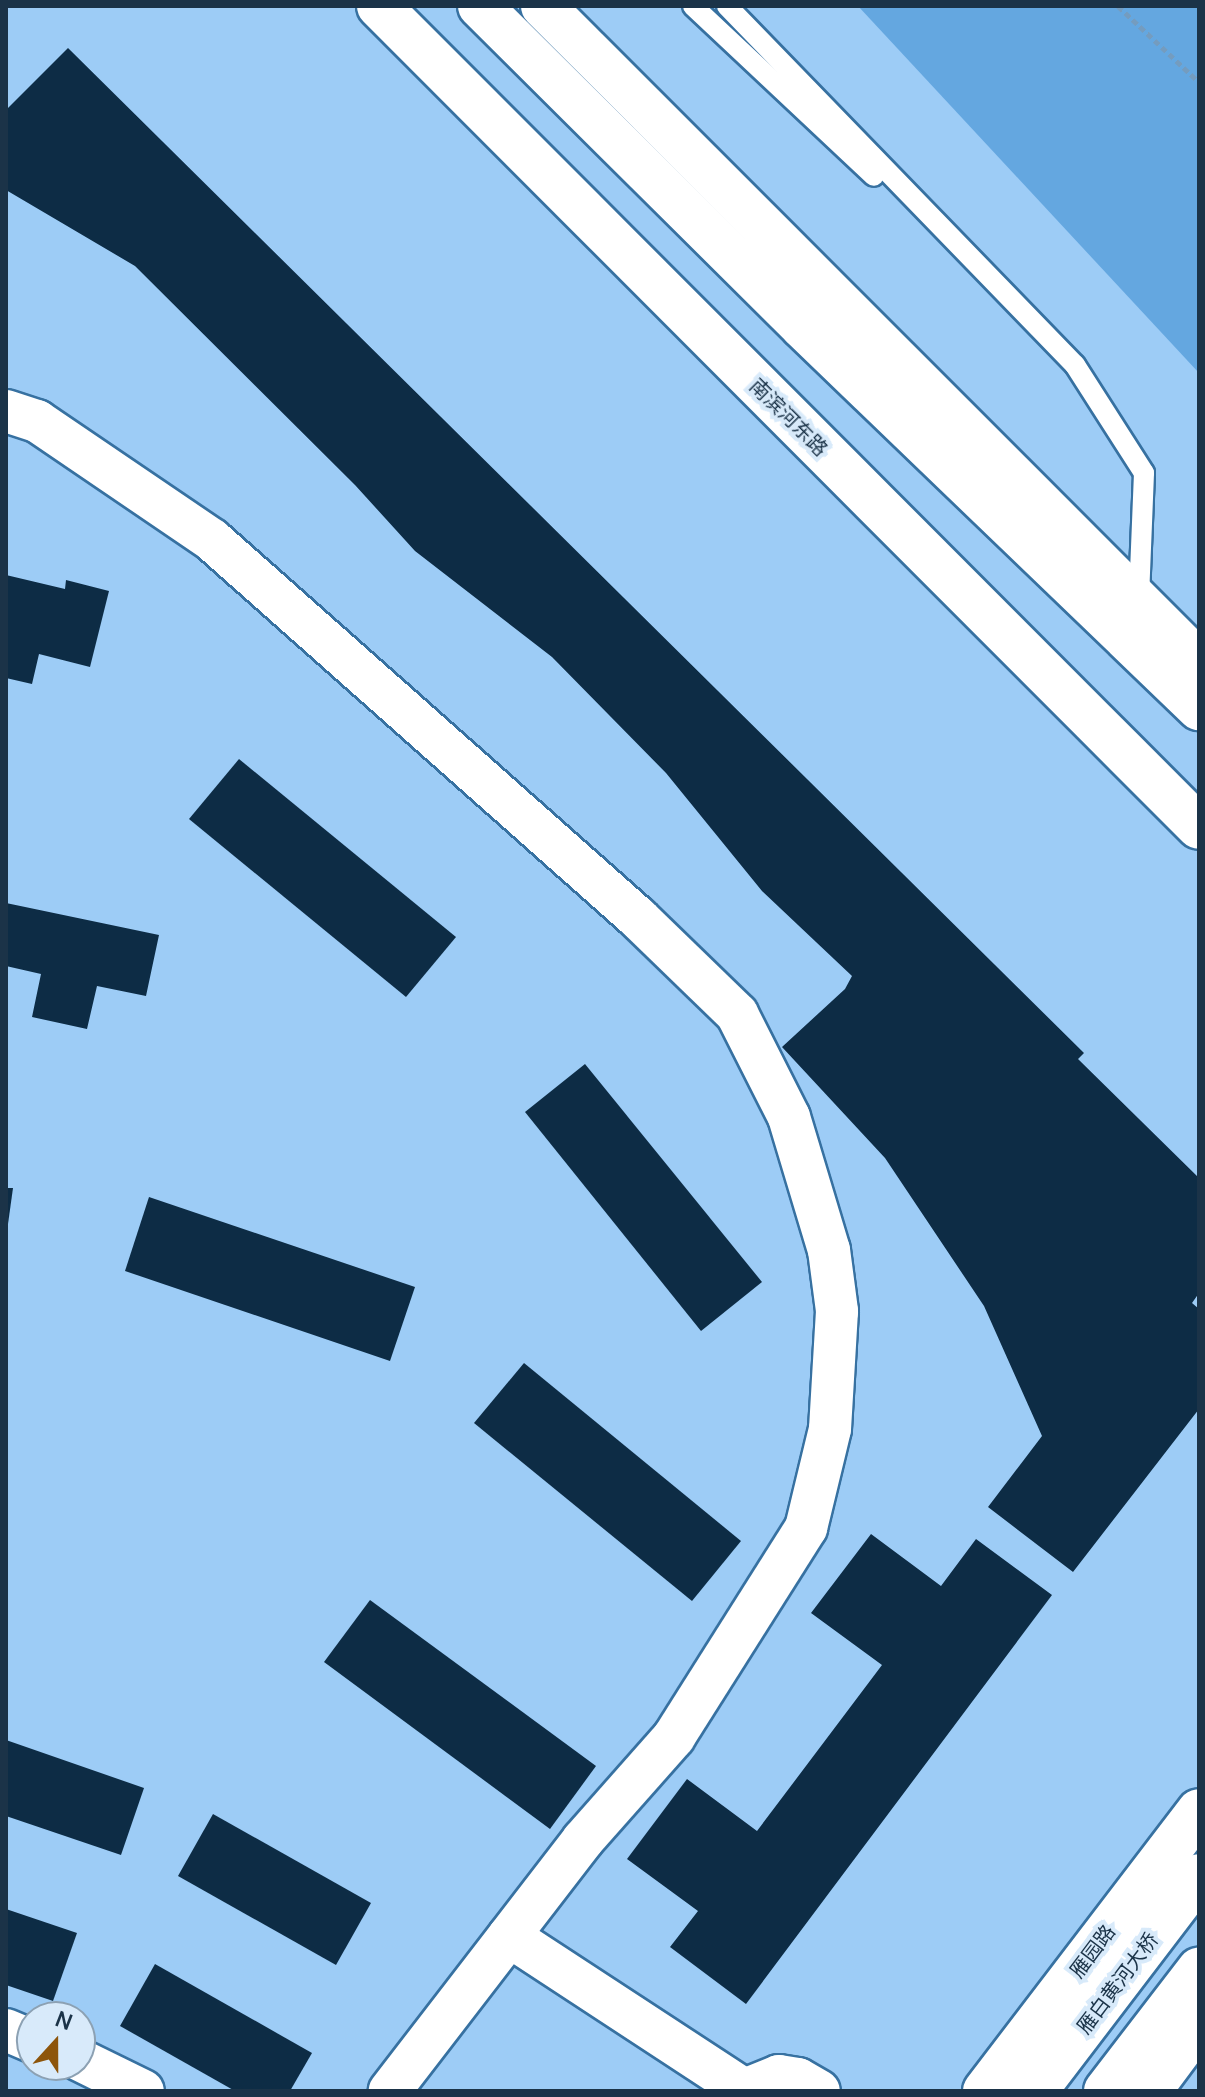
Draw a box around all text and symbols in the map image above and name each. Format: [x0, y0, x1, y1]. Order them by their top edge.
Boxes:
street label: 南滨河东路 [745, 373, 833, 461]
street label: 雁园路 [1064, 1920, 1120, 1982]
street label: 雁白黄河大桥 [1071, 1928, 1163, 2038]
north arrow [16, 2001, 96, 2081]
text: N [51, 2004, 77, 2037]

